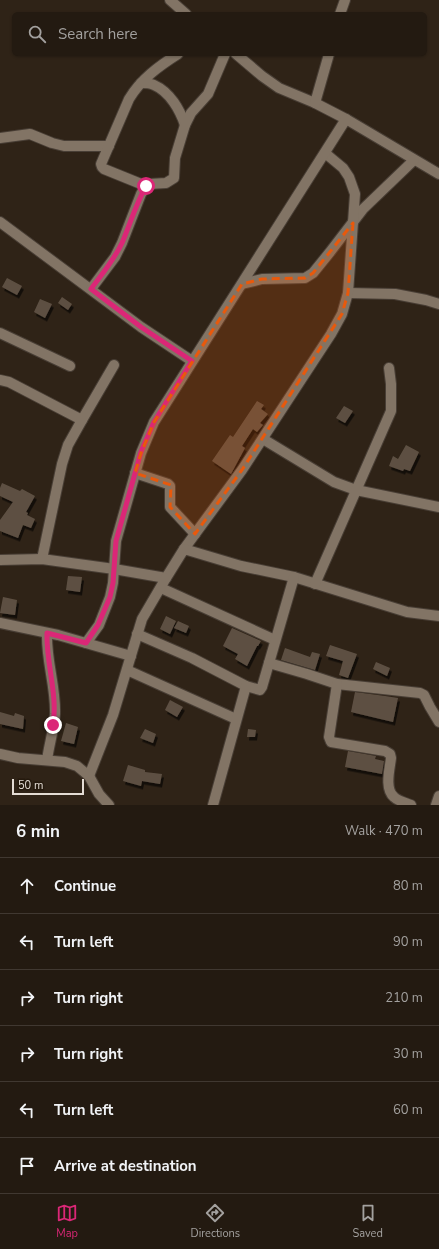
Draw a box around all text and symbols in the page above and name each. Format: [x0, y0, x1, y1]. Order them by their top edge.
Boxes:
search box [12, 12, 427, 56]
icon: search [26, 23, 48, 45]
text: Search here [58, 24, 138, 44]
route start [137, 177, 155, 195]
route end [44, 716, 62, 734]
scale bar [12, 777, 84, 796]
text: 50 m [18, 778, 43, 793]
text: 6 min [16, 820, 60, 843]
text: Walk · 470 m [345, 822, 423, 840]
icon: ahead [16, 875, 38, 897]
text: Continue [54, 876, 116, 896]
text: 80 m [393, 877, 423, 895]
icon: left [16, 931, 38, 953]
text: Turn left [54, 932, 113, 952]
text: 90 m [393, 933, 423, 951]
icon: right [16, 987, 38, 1009]
text: Turn right [54, 988, 123, 1008]
text: 210 m [385, 989, 423, 1007]
icon: right [16, 1043, 38, 1065]
text: Turn right [54, 1044, 123, 1064]
text: 30 m [393, 1045, 423, 1063]
icon: left [16, 1099, 38, 1121]
text: Turn left [54, 1100, 113, 1120]
text: 60 m [393, 1101, 423, 1119]
icon: arrive [16, 1155, 38, 1177]
text: Arrive at destination [54, 1156, 197, 1176]
tab: Map [56, 1202, 78, 1241]
tab: Directions [190, 1202, 240, 1241]
tab: Saved [352, 1202, 383, 1241]

